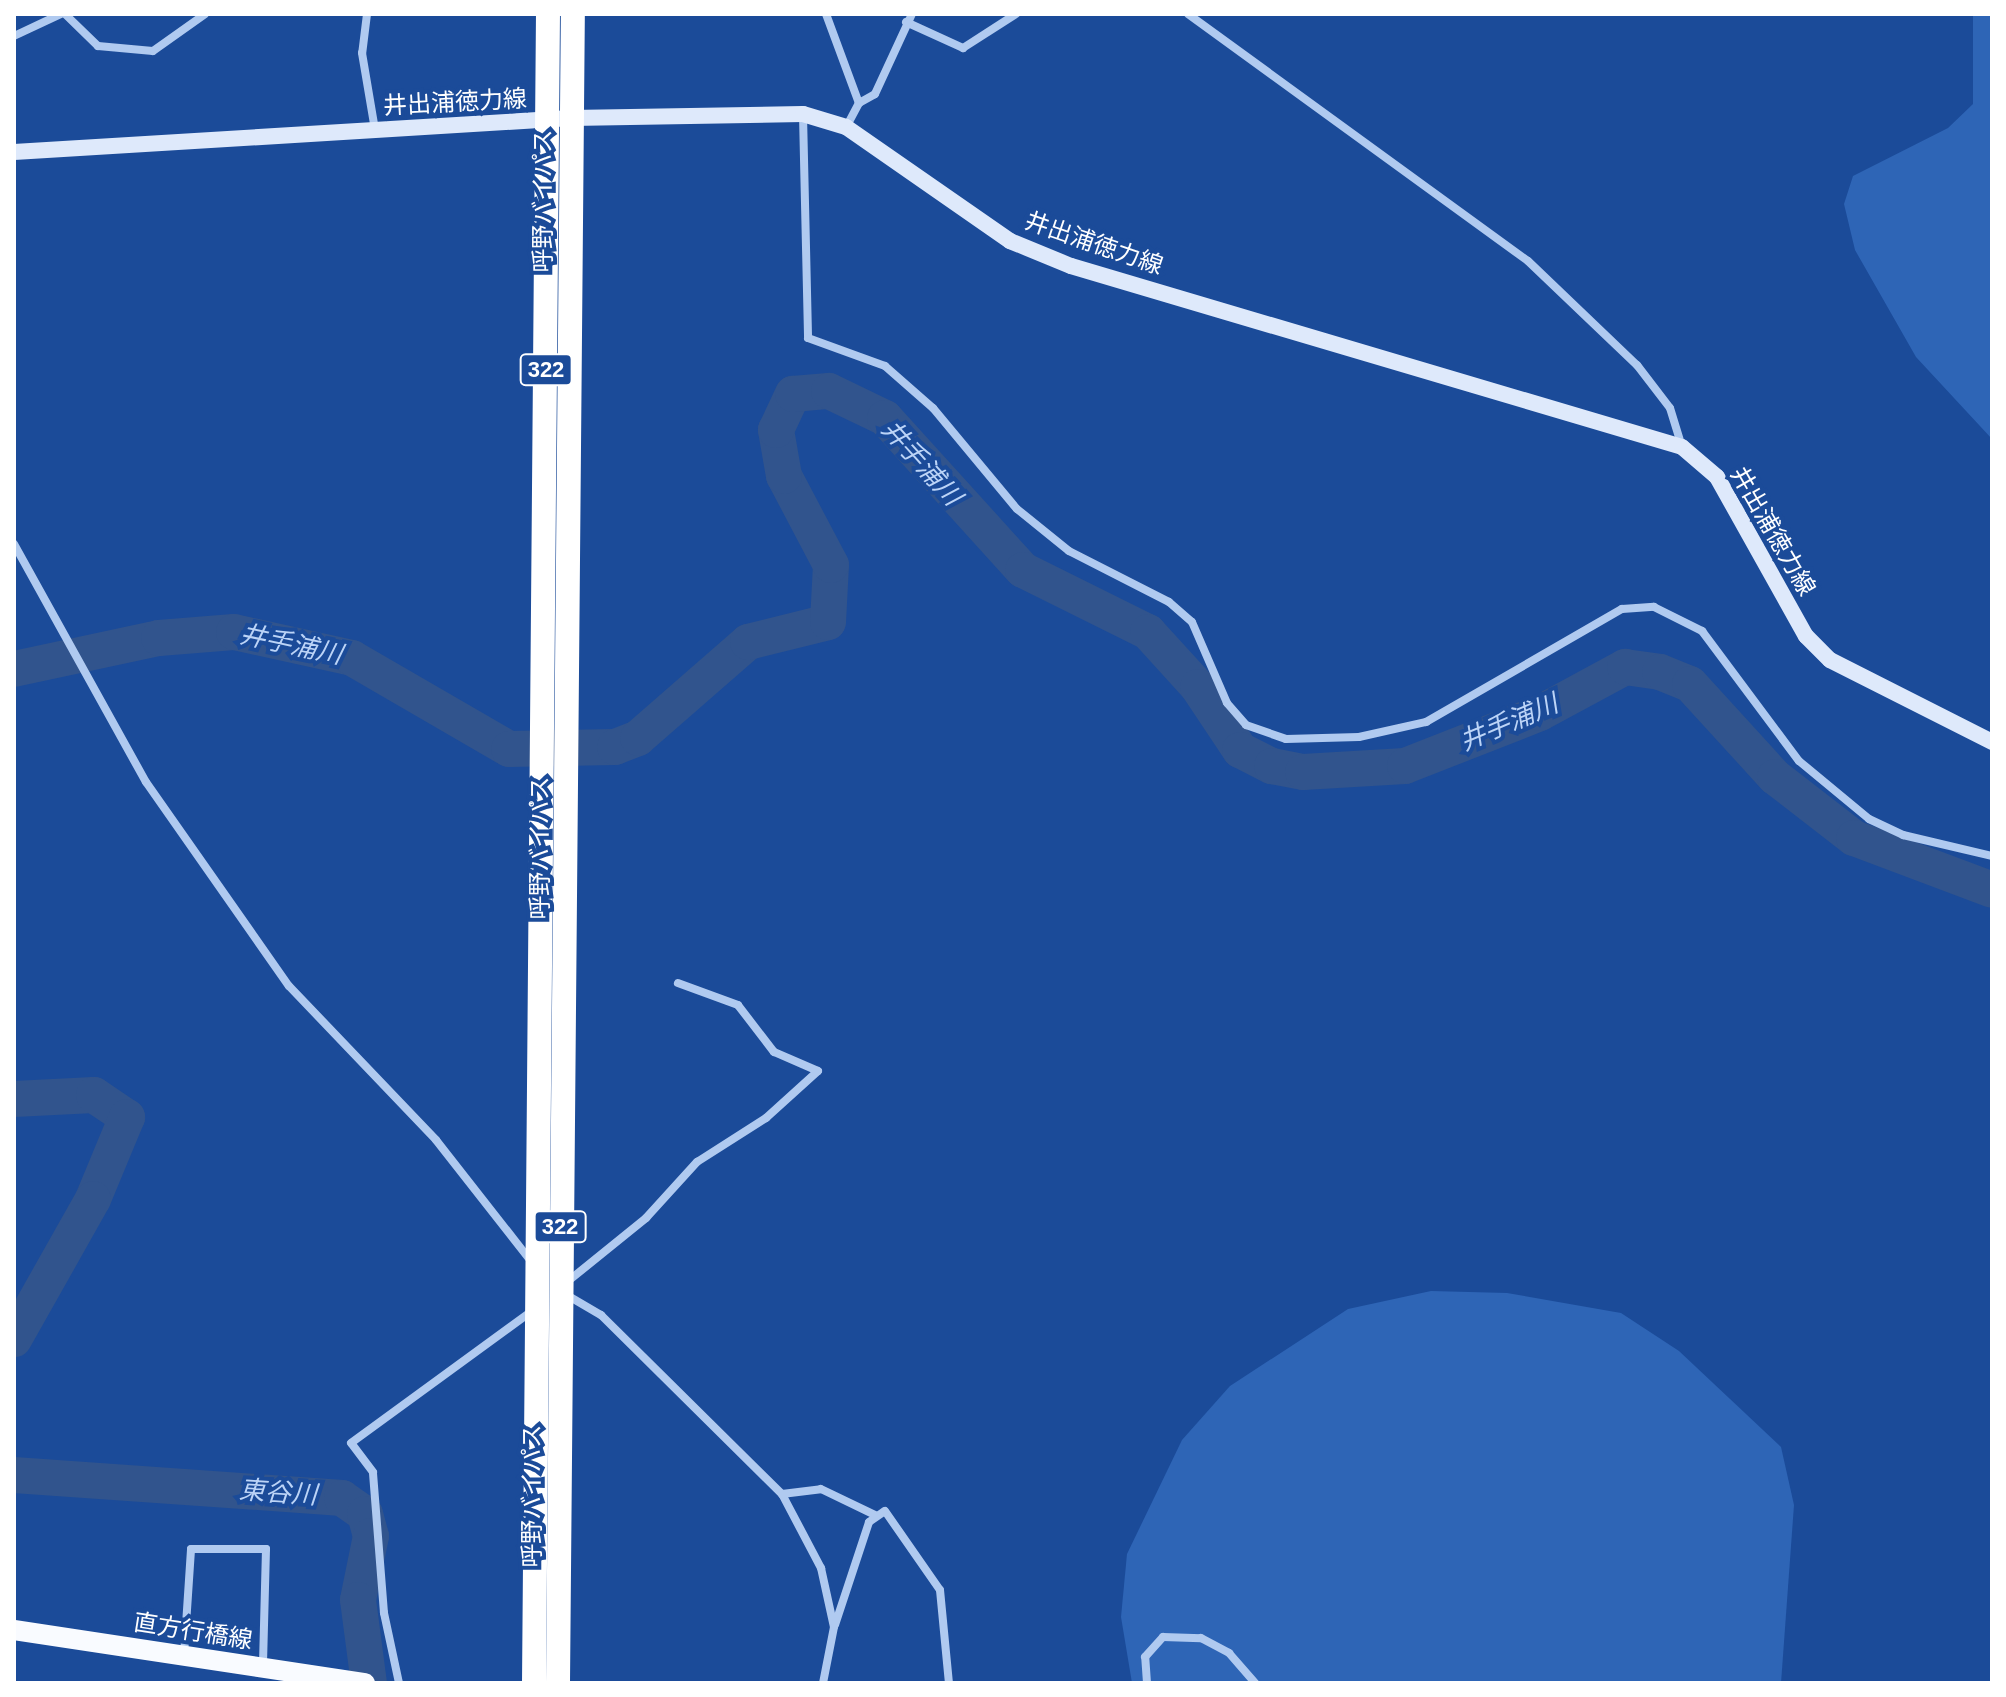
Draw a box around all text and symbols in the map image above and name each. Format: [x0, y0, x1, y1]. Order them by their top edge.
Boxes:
street label: 井出浦徳力線 [382, 84, 528, 120]
street label: 呼野バイパス [529, 129, 557, 273]
street label: 井出浦徳力線 [1021, 206, 1167, 280]
road number: 322 [518, 352, 574, 388]
water label: 井手浦川 [875, 414, 967, 512]
street label: 井出浦徳力線 [1725, 461, 1821, 601]
water label: 井手浦川 [237, 619, 345, 671]
water label: 井手浦川 [1455, 688, 1563, 758]
street label: 呼野バイパス [526, 776, 554, 920]
road number: 322 [532, 1209, 588, 1245]
street label: 呼野バイパス [518, 1424, 546, 1568]
water label: 東谷川 [238, 1475, 318, 1511]
street label: 直方行橋線 [131, 1607, 255, 1655]

